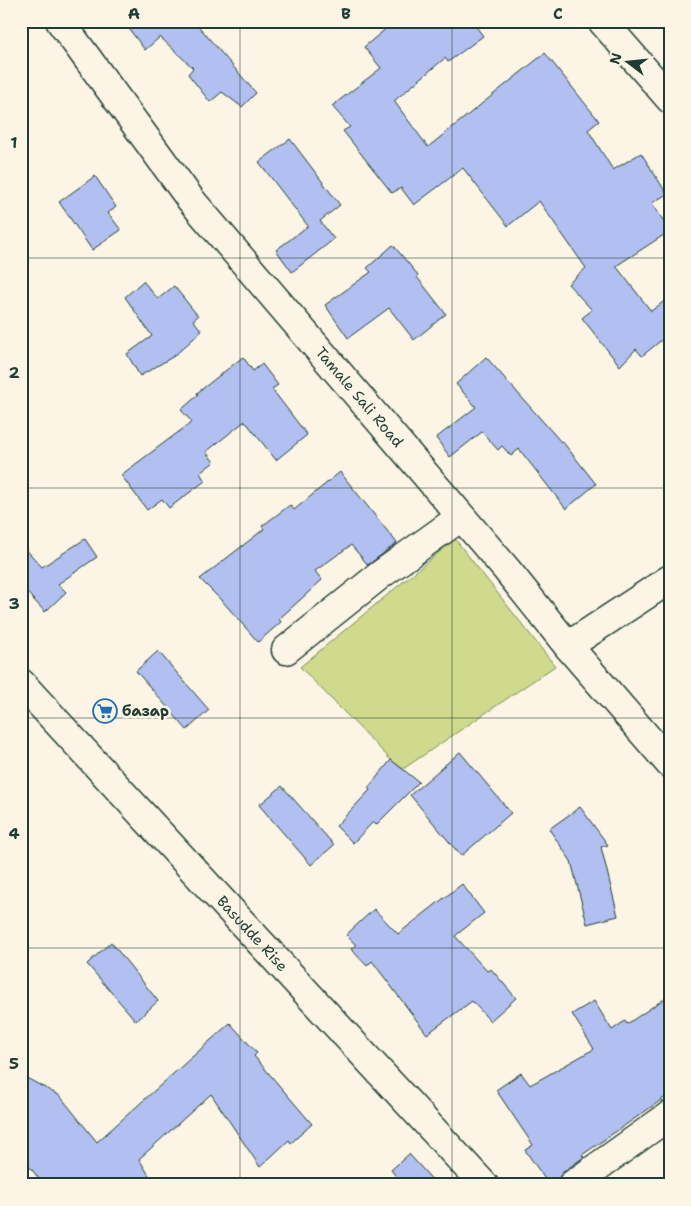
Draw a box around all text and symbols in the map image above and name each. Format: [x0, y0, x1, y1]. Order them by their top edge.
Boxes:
text: A [128, 3, 140, 24]
text: B [341, 3, 351, 24]
text: C [553, 3, 563, 24]
north arrow [604, 38, 654, 88]
text: N [605, 51, 626, 66]
text: 1 [10, 132, 18, 153]
street label: Tamale Sali Road [311, 343, 408, 452]
text: 2 [8, 362, 20, 383]
text: 3 [8, 593, 20, 614]
supermarket icon: базар [92, 698, 118, 724]
place label: базар [122, 701, 169, 721]
text: 4 [8, 823, 20, 844]
street label: Basudde Rise [212, 892, 292, 976]
text: 5 [9, 1053, 19, 1074]

